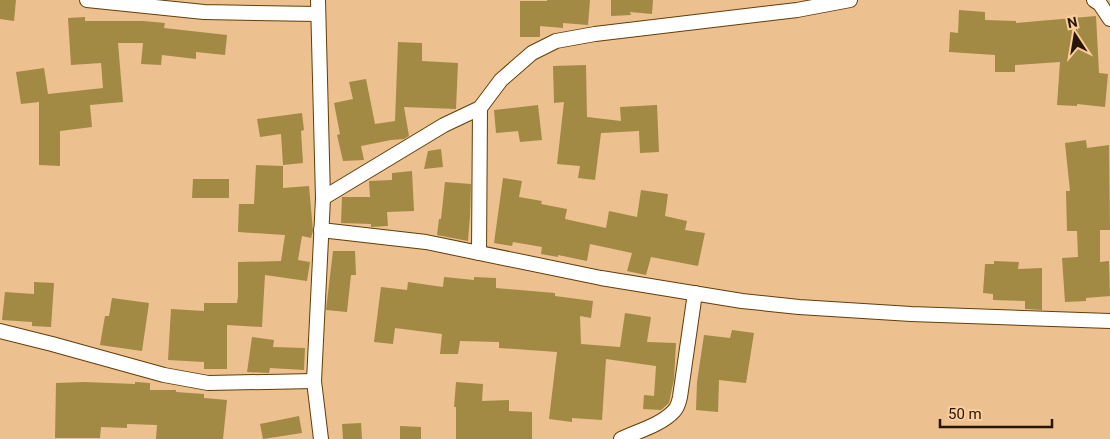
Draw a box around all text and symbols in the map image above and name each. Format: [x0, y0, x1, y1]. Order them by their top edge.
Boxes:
north arrow [1050, 10, 1100, 60]
text: N [1066, 13, 1079, 31]
scale bar [940, 396, 1052, 428]
text: 50 m [948, 405, 982, 423]

